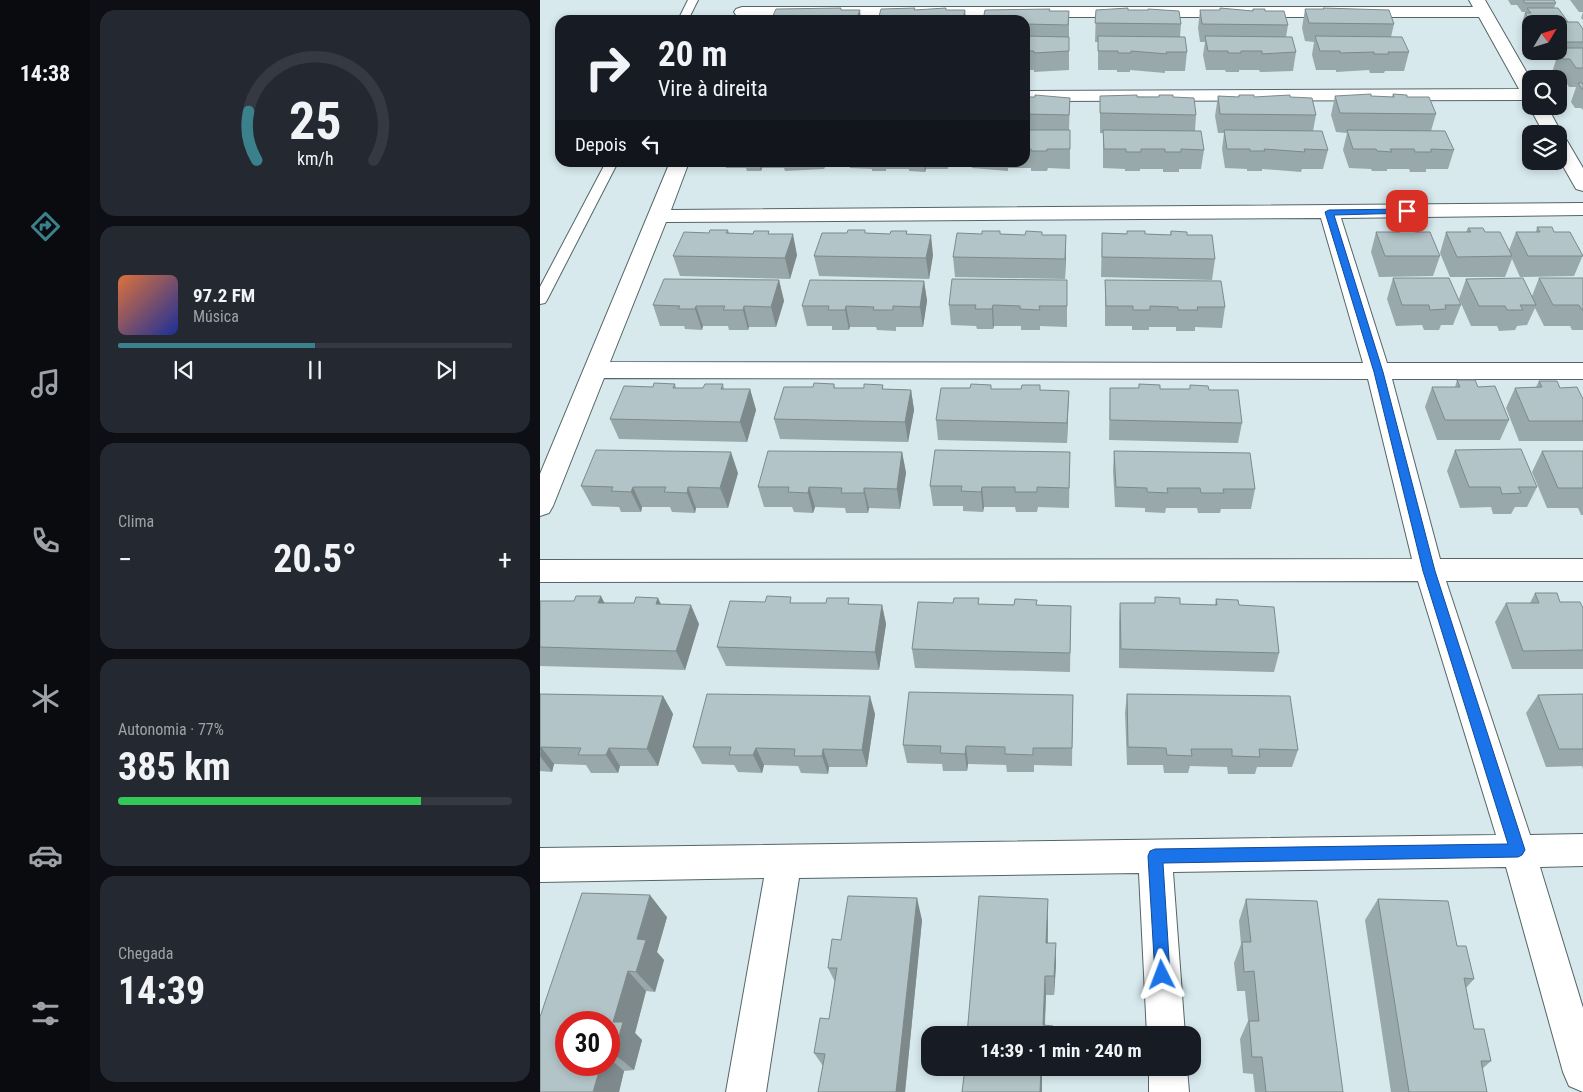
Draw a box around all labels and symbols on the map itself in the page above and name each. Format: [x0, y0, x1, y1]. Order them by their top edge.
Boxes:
north arrow [1522, 15, 1568, 60]
pin [1386, 190, 1428, 232]
position arrow [1135, 948, 1187, 1000]
speed limit sign: 30 [555, 1011, 620, 1076]

